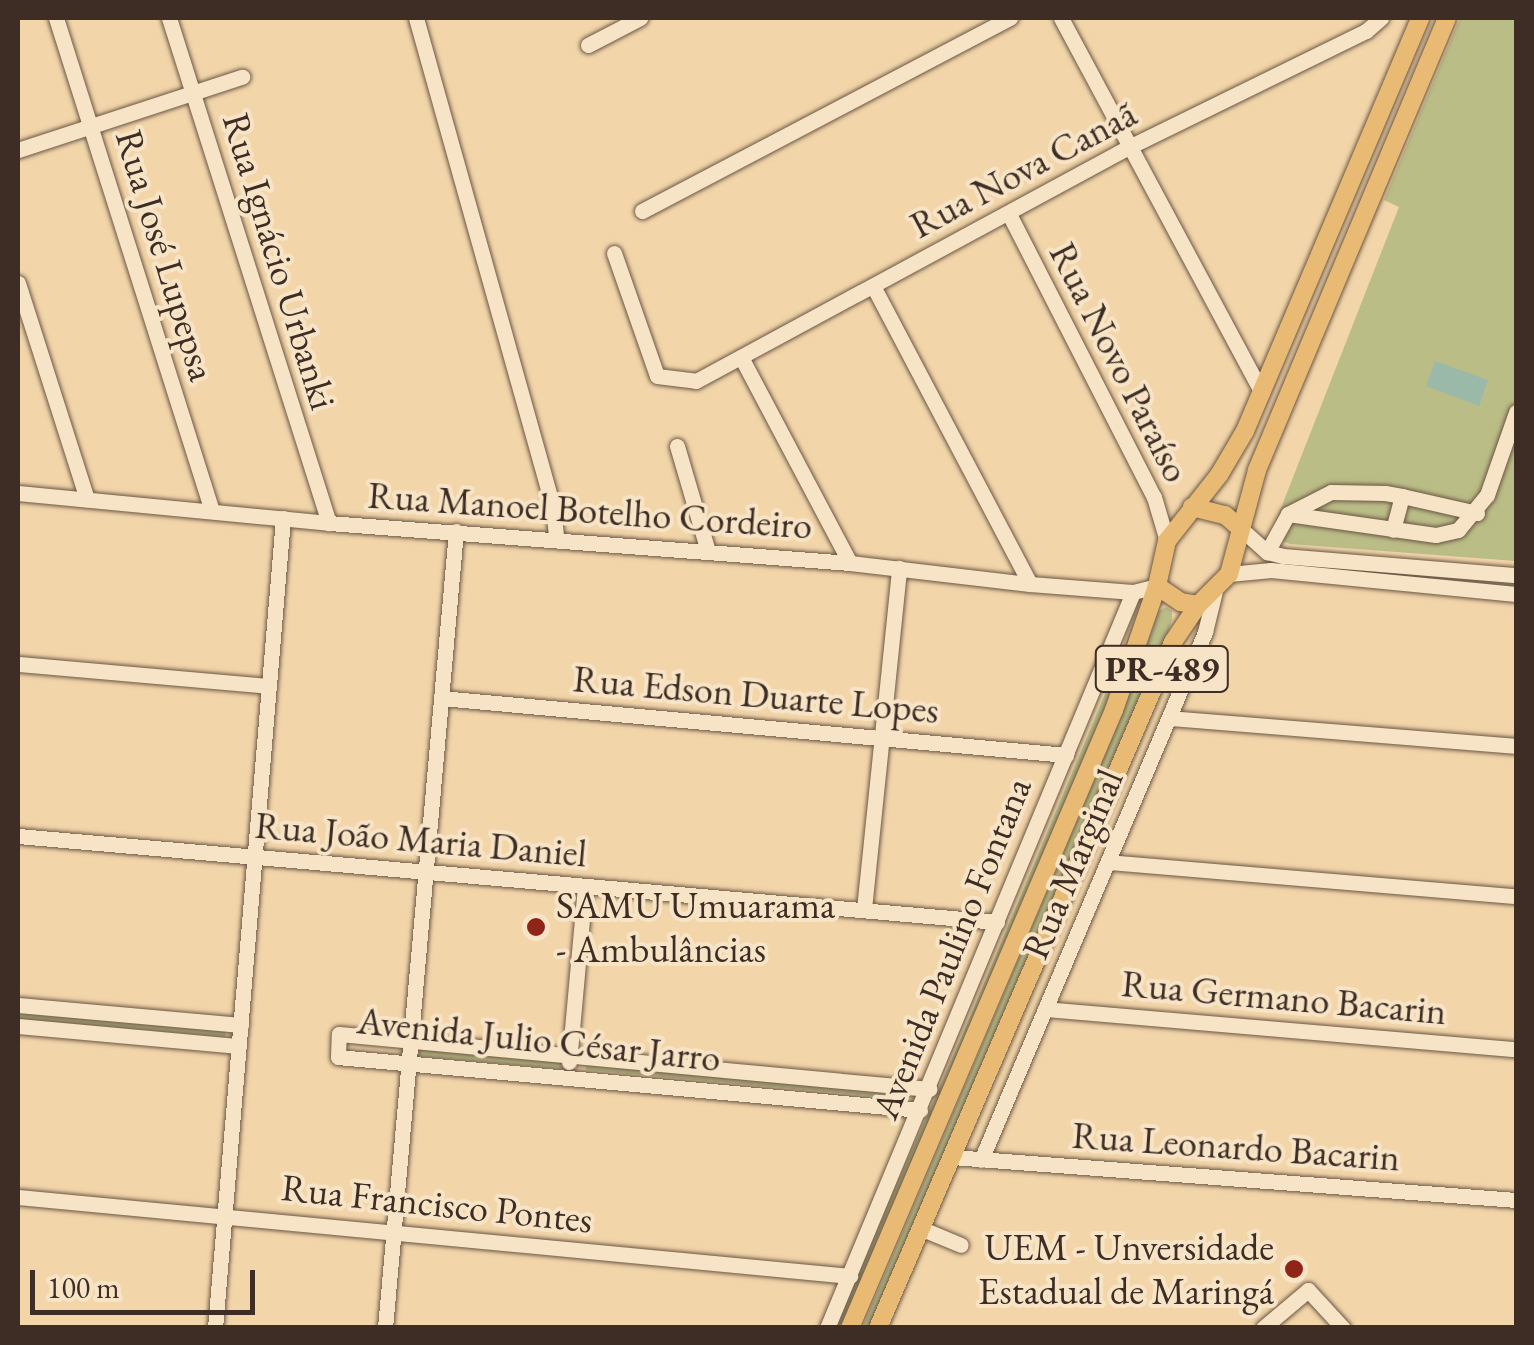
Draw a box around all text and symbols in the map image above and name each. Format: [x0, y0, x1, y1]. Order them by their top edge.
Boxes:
street label: Rua Nova Canaã [902, 90, 1144, 248]
street label: Rua Ignácio Urbanki [213, 107, 347, 415]
street label: Rua José Lupepsa [106, 124, 226, 386]
street label: Rua Novo Paraíso [1040, 235, 1200, 489]
street label: Rua Manoel Botelho Cordeiro [366, 472, 814, 548]
road number: PR-489 [1094, 639, 1230, 699]
street label: Rua Edson Duarte Lopes [571, 655, 941, 733]
street label: Rua Marginal [1012, 762, 1132, 966]
street label: Avenida Paulino Fontana [862, 771, 1040, 1125]
street label: Rua João Maria Daniel [253, 802, 589, 876]
place label: SAMU Umuarama - Ambulâncias [556, 882, 835, 972]
marker: SAMU Umuarama - Ambulâncias [525, 916, 547, 938]
street label: Rua Germano Bacarin [1120, 960, 1448, 1034]
street label: Avenida Julio César Jarro [355, 997, 723, 1081]
street label: Rua Leonardo Bacarin [1071, 1112, 1401, 1180]
street label: Rua Francisco Pontes [279, 1164, 595, 1242]
place label: UEM - Unversidade Estadual de Maringá [978, 1224, 1274, 1314]
scale bar [35, 1250, 260, 1312]
marker: UEM - Unversidade Estadual de Maringá [1283, 1258, 1305, 1280]
text: 100 m [47, 1268, 120, 1307]

